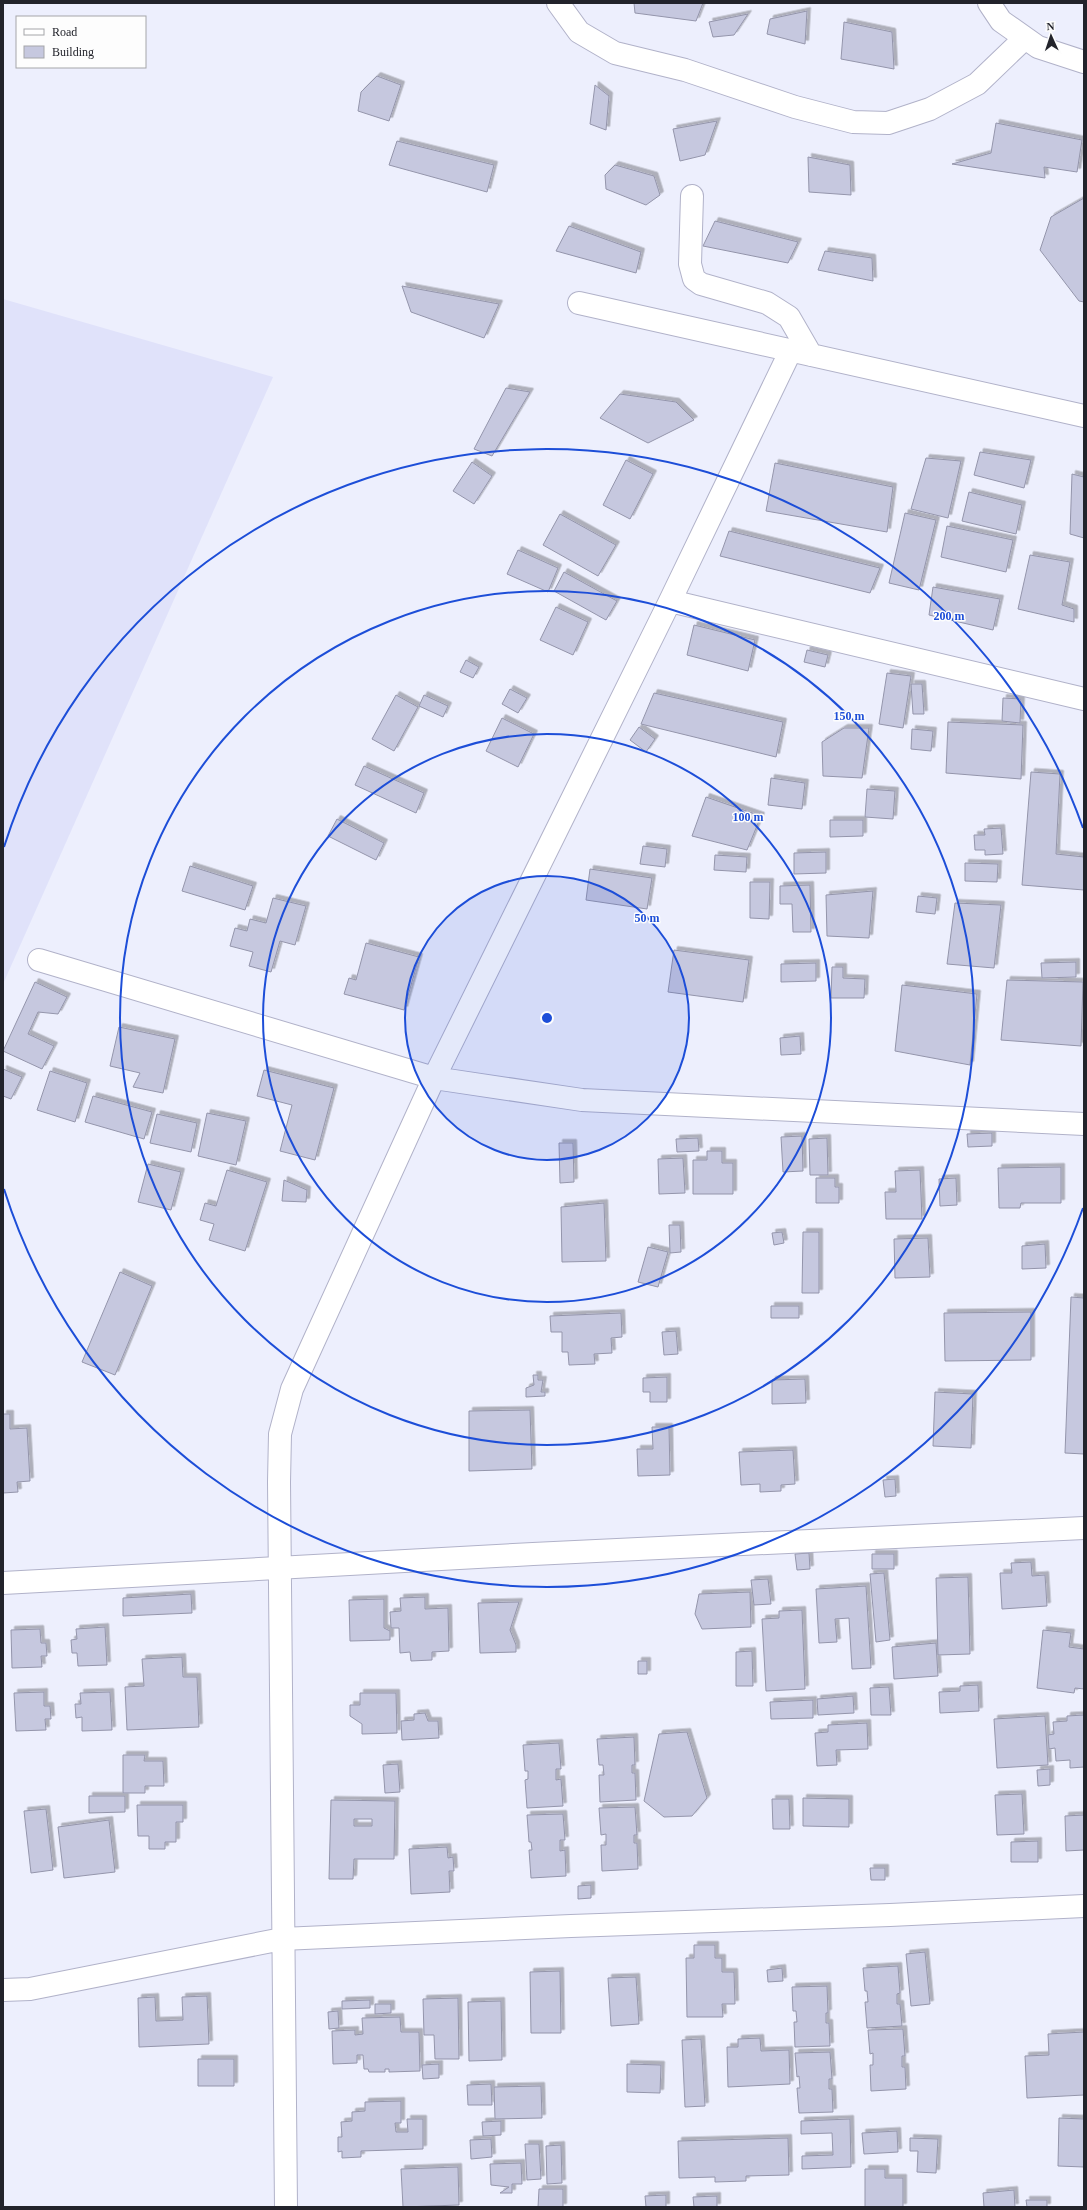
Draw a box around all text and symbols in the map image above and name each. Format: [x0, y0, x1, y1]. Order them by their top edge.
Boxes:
legend [16, 16, 146, 68]
north arrow [1031, 16, 1071, 56]
text: N [1046, 20, 1055, 32]
text: Road [52, 25, 77, 39]
text: Building [52, 45, 94, 59]
text: 200 m [934, 609, 965, 623]
text: 150 m [834, 709, 865, 723]
text: 100 m [733, 810, 764, 824]
text: 50 m [635, 911, 660, 925]
centre of rings [540, 1011, 554, 1025]

